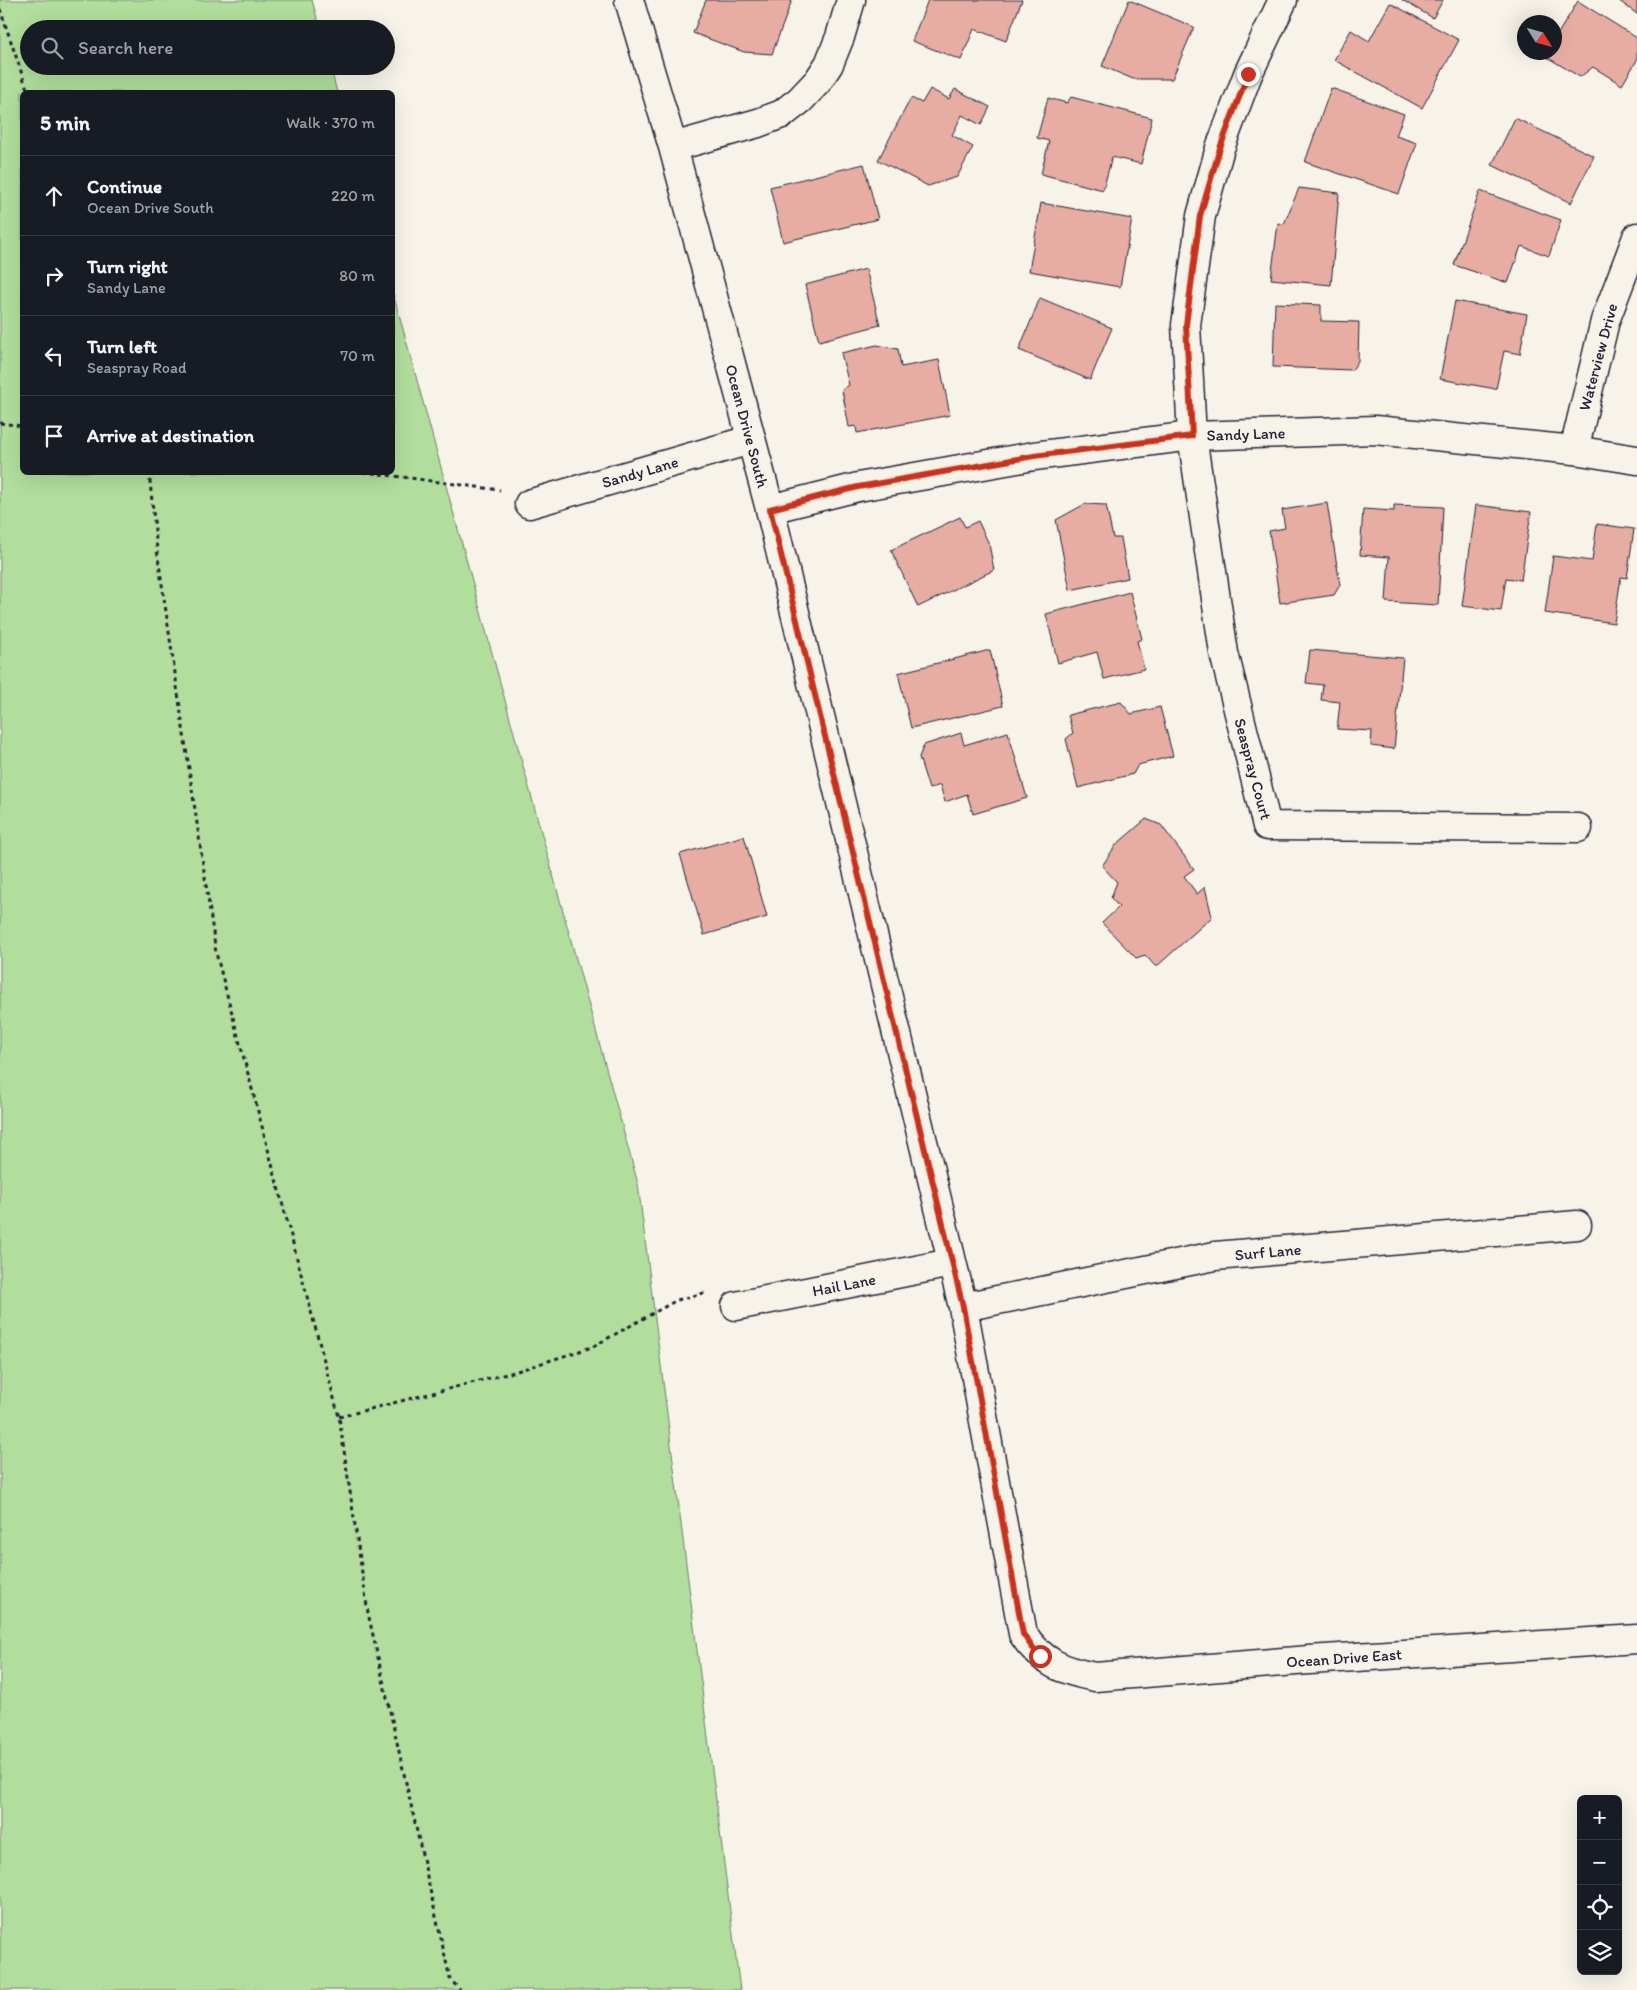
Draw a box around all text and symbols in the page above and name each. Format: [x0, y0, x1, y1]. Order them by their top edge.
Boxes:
north arrow [1517, 15, 1562, 60]
search box [20, 20, 395, 75]
icon: search [38, 34, 66, 62]
text: Search here [78, 36, 173, 59]
route end [1237, 63, 1260, 86]
text: 5 min [40, 110, 90, 135]
text: Walk · 370 m [286, 113, 375, 132]
text: Continue [87, 175, 162, 198]
icon: ahead [40, 182, 68, 210]
text: 220 m [331, 186, 375, 205]
text: Ocean Drive South [87, 198, 214, 217]
text: Turn right [87, 255, 168, 278]
icon: right [40, 262, 68, 290]
text: 80 m [339, 266, 375, 285]
text: Sandy Lane [87, 278, 166, 297]
street label: Waterview Drive [1575, 301, 1622, 413]
text: Turn left [87, 335, 157, 358]
icon: left [40, 342, 68, 370]
text: 70 m [340, 346, 375, 365]
text: Seaspray Road [87, 358, 186, 377]
street label: Ocean Drive South [721, 362, 773, 490]
icon: arrive [40, 422, 68, 450]
street label: Sandy Lane [1206, 423, 1286, 445]
text: Arrive at destination [87, 424, 254, 447]
street label: Sandy Lane [600, 452, 681, 492]
street label: Seaspray Court [1230, 716, 1276, 822]
street label: Surf Lane [1234, 1240, 1302, 1264]
street label: Hail Lane [811, 1270, 877, 1300]
street label: Ocean Drive East [1285, 1644, 1403, 1672]
route start [1029, 1645, 1052, 1668]
map controls [1577, 1795, 1622, 1975]
button: + [1577, 1795, 1622, 1840]
button: − [1577, 1840, 1622, 1885]
button: locate [1577, 1885, 1622, 1930]
button: layers [1577, 1930, 1622, 1975]

